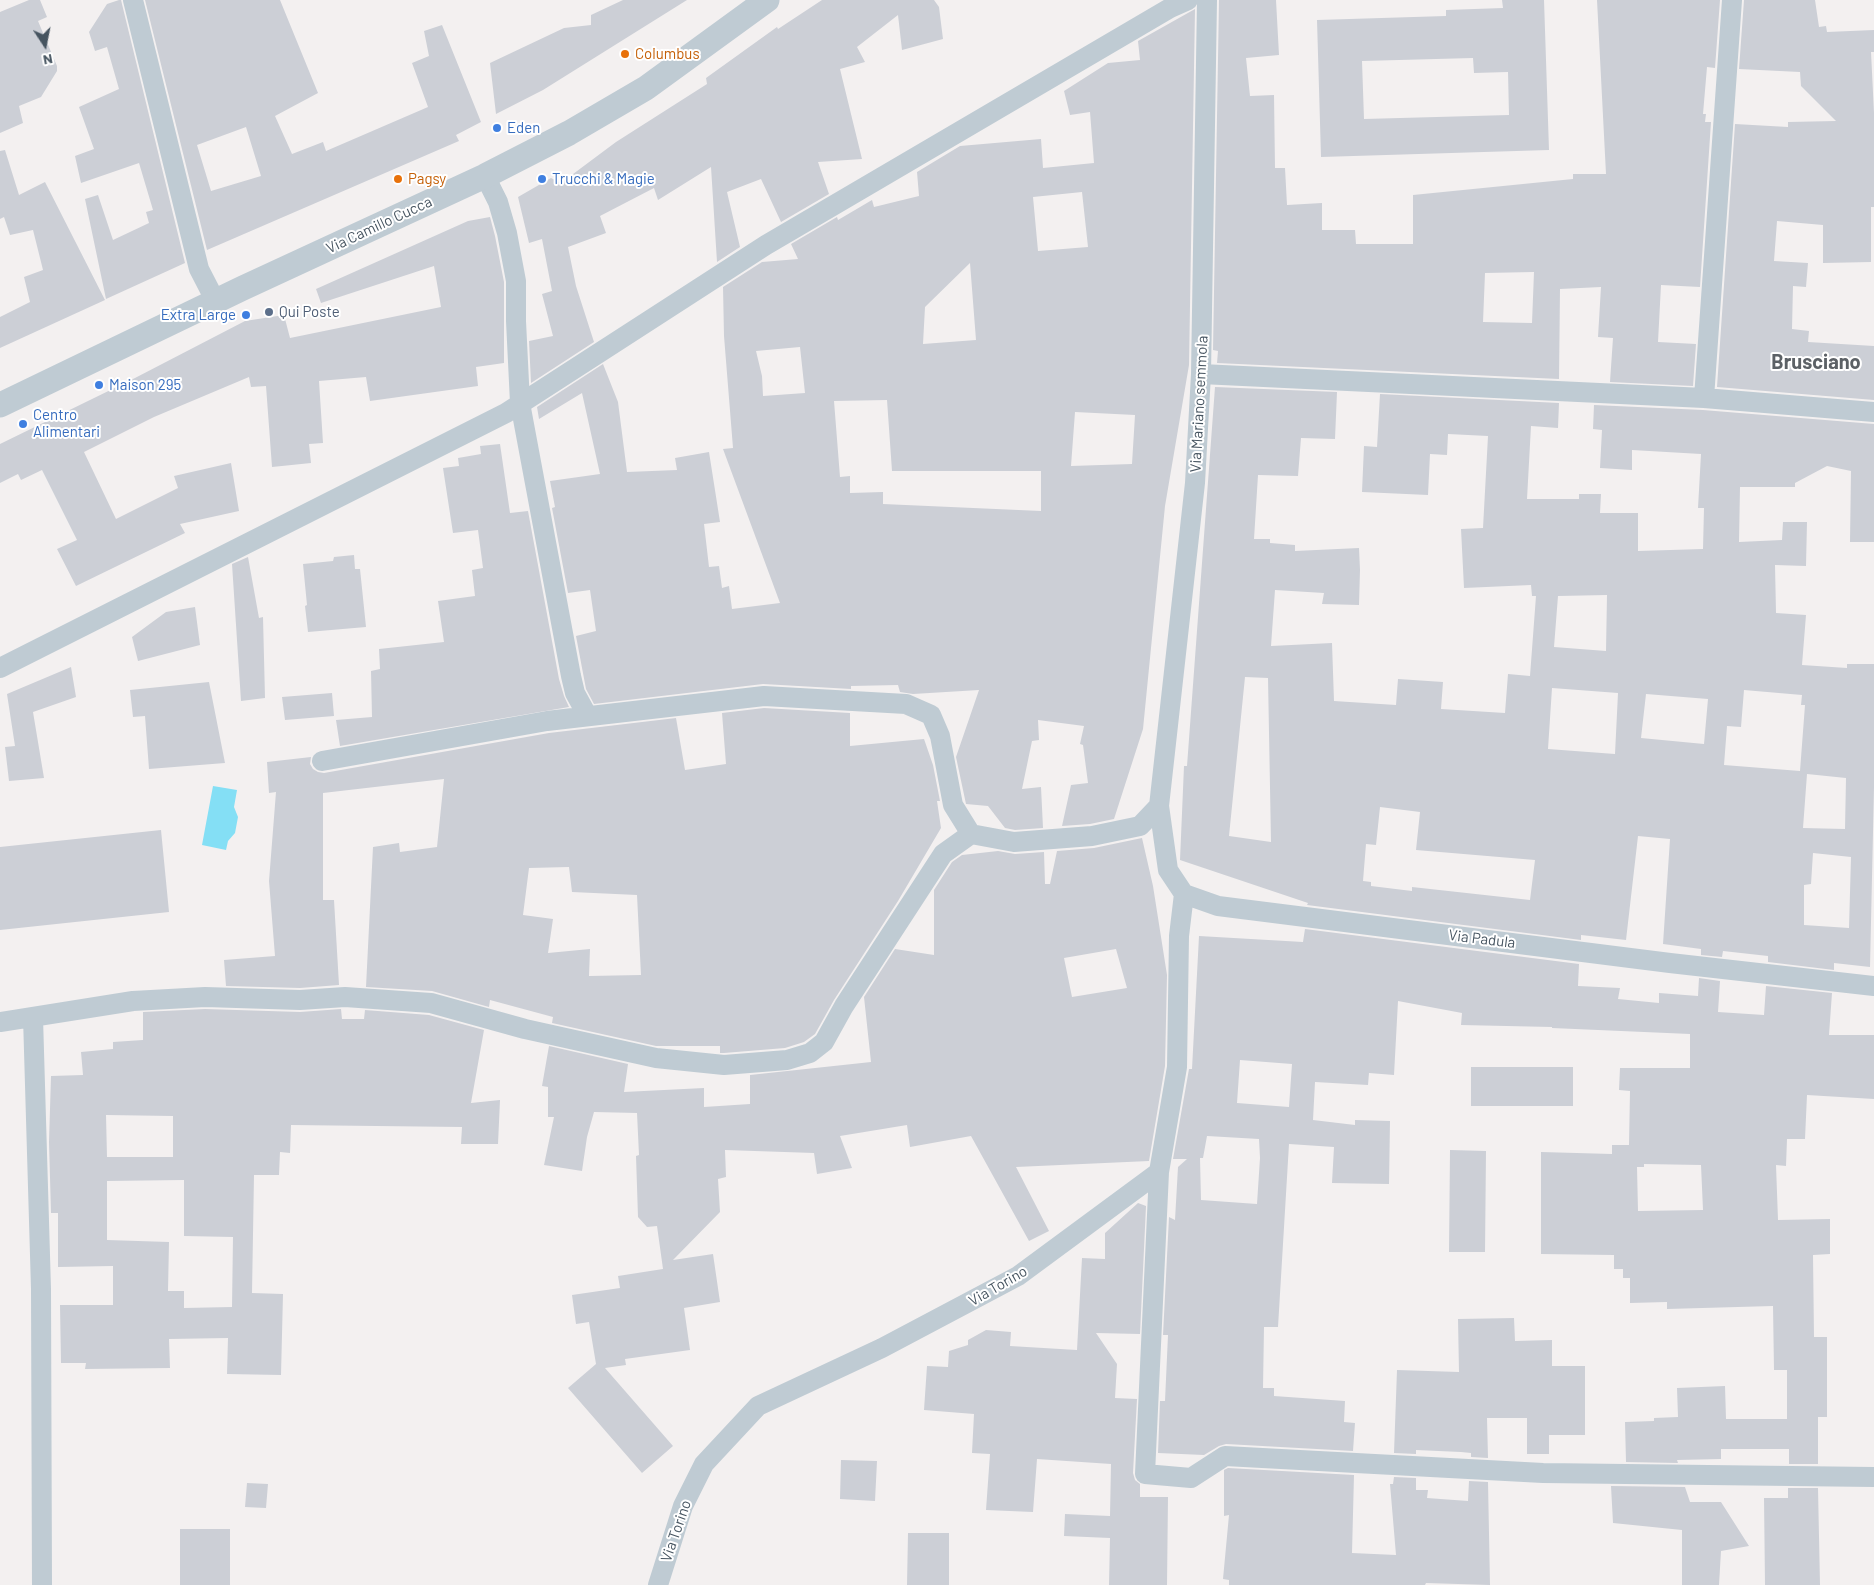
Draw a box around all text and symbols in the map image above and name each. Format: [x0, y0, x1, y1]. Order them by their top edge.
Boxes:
north arrow [20, 20, 70, 70]
place label: Columbus [635, 45, 700, 63]
marker: Columbus [619, 48, 631, 60]
text: N [42, 51, 54, 69]
place label: Eden [507, 119, 540, 137]
marker: Eden [491, 122, 503, 134]
place label: Pagsy [408, 170, 446, 188]
place label: Trucchi & Magie [552, 170, 655, 188]
marker: Pagsy [392, 173, 404, 185]
marker: Trucchi & Magie [536, 173, 548, 185]
street label: Via Camillo Cucca [323, 193, 435, 257]
place label: Qui Poste [279, 303, 340, 321]
place label: Extra Large [161, 306, 236, 324]
marker: Qui Poste [263, 306, 275, 318]
marker: Extra Large [240, 309, 252, 321]
street label: Via Mariano semmola [1186, 335, 1212, 473]
district label: Brusciano [1771, 350, 1861, 374]
place label: Maison 295 [109, 376, 181, 394]
marker: Maison 295 [93, 379, 105, 391]
place label: Centro Alimentari [33, 406, 100, 441]
marker: Centro Alimentari [17, 418, 29, 430]
street label: Via Padula [1448, 926, 1516, 952]
street label: Via Torino [966, 1262, 1030, 1310]
street label: Via Torino [657, 1498, 695, 1564]

